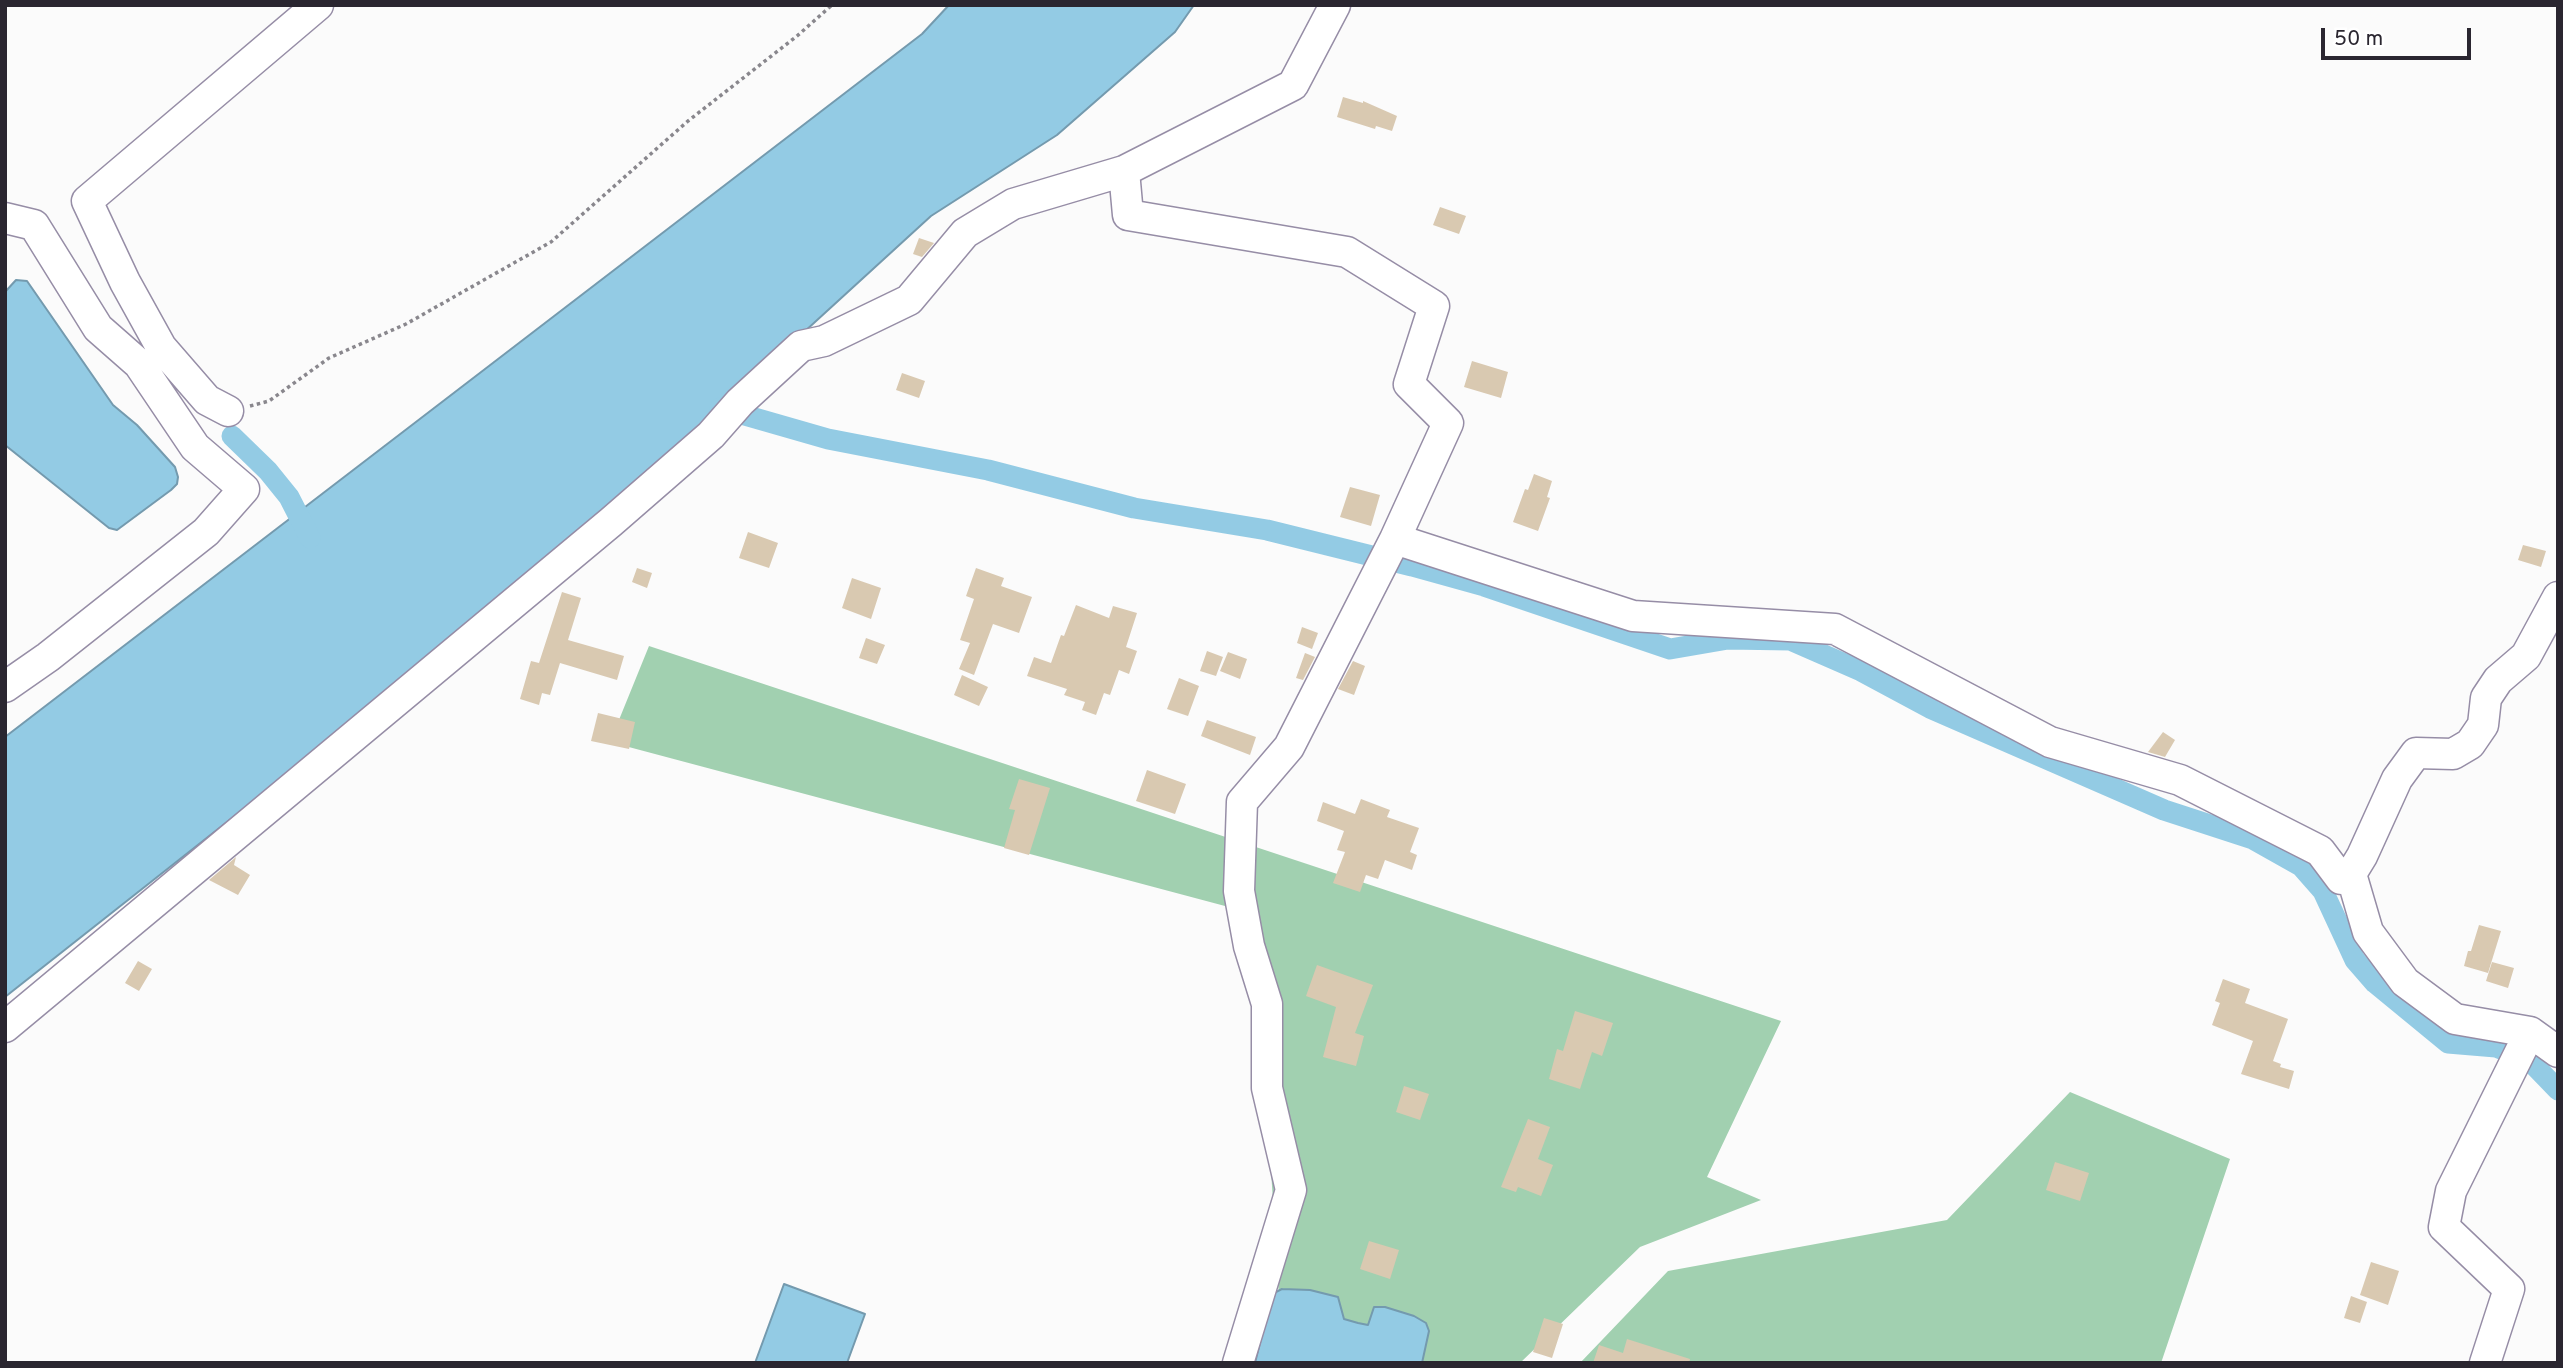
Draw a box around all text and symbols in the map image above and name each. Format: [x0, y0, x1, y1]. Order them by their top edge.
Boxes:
scale bar [2325, 14, 2476, 58]
text: 50 m [2334, 26, 2383, 53]

